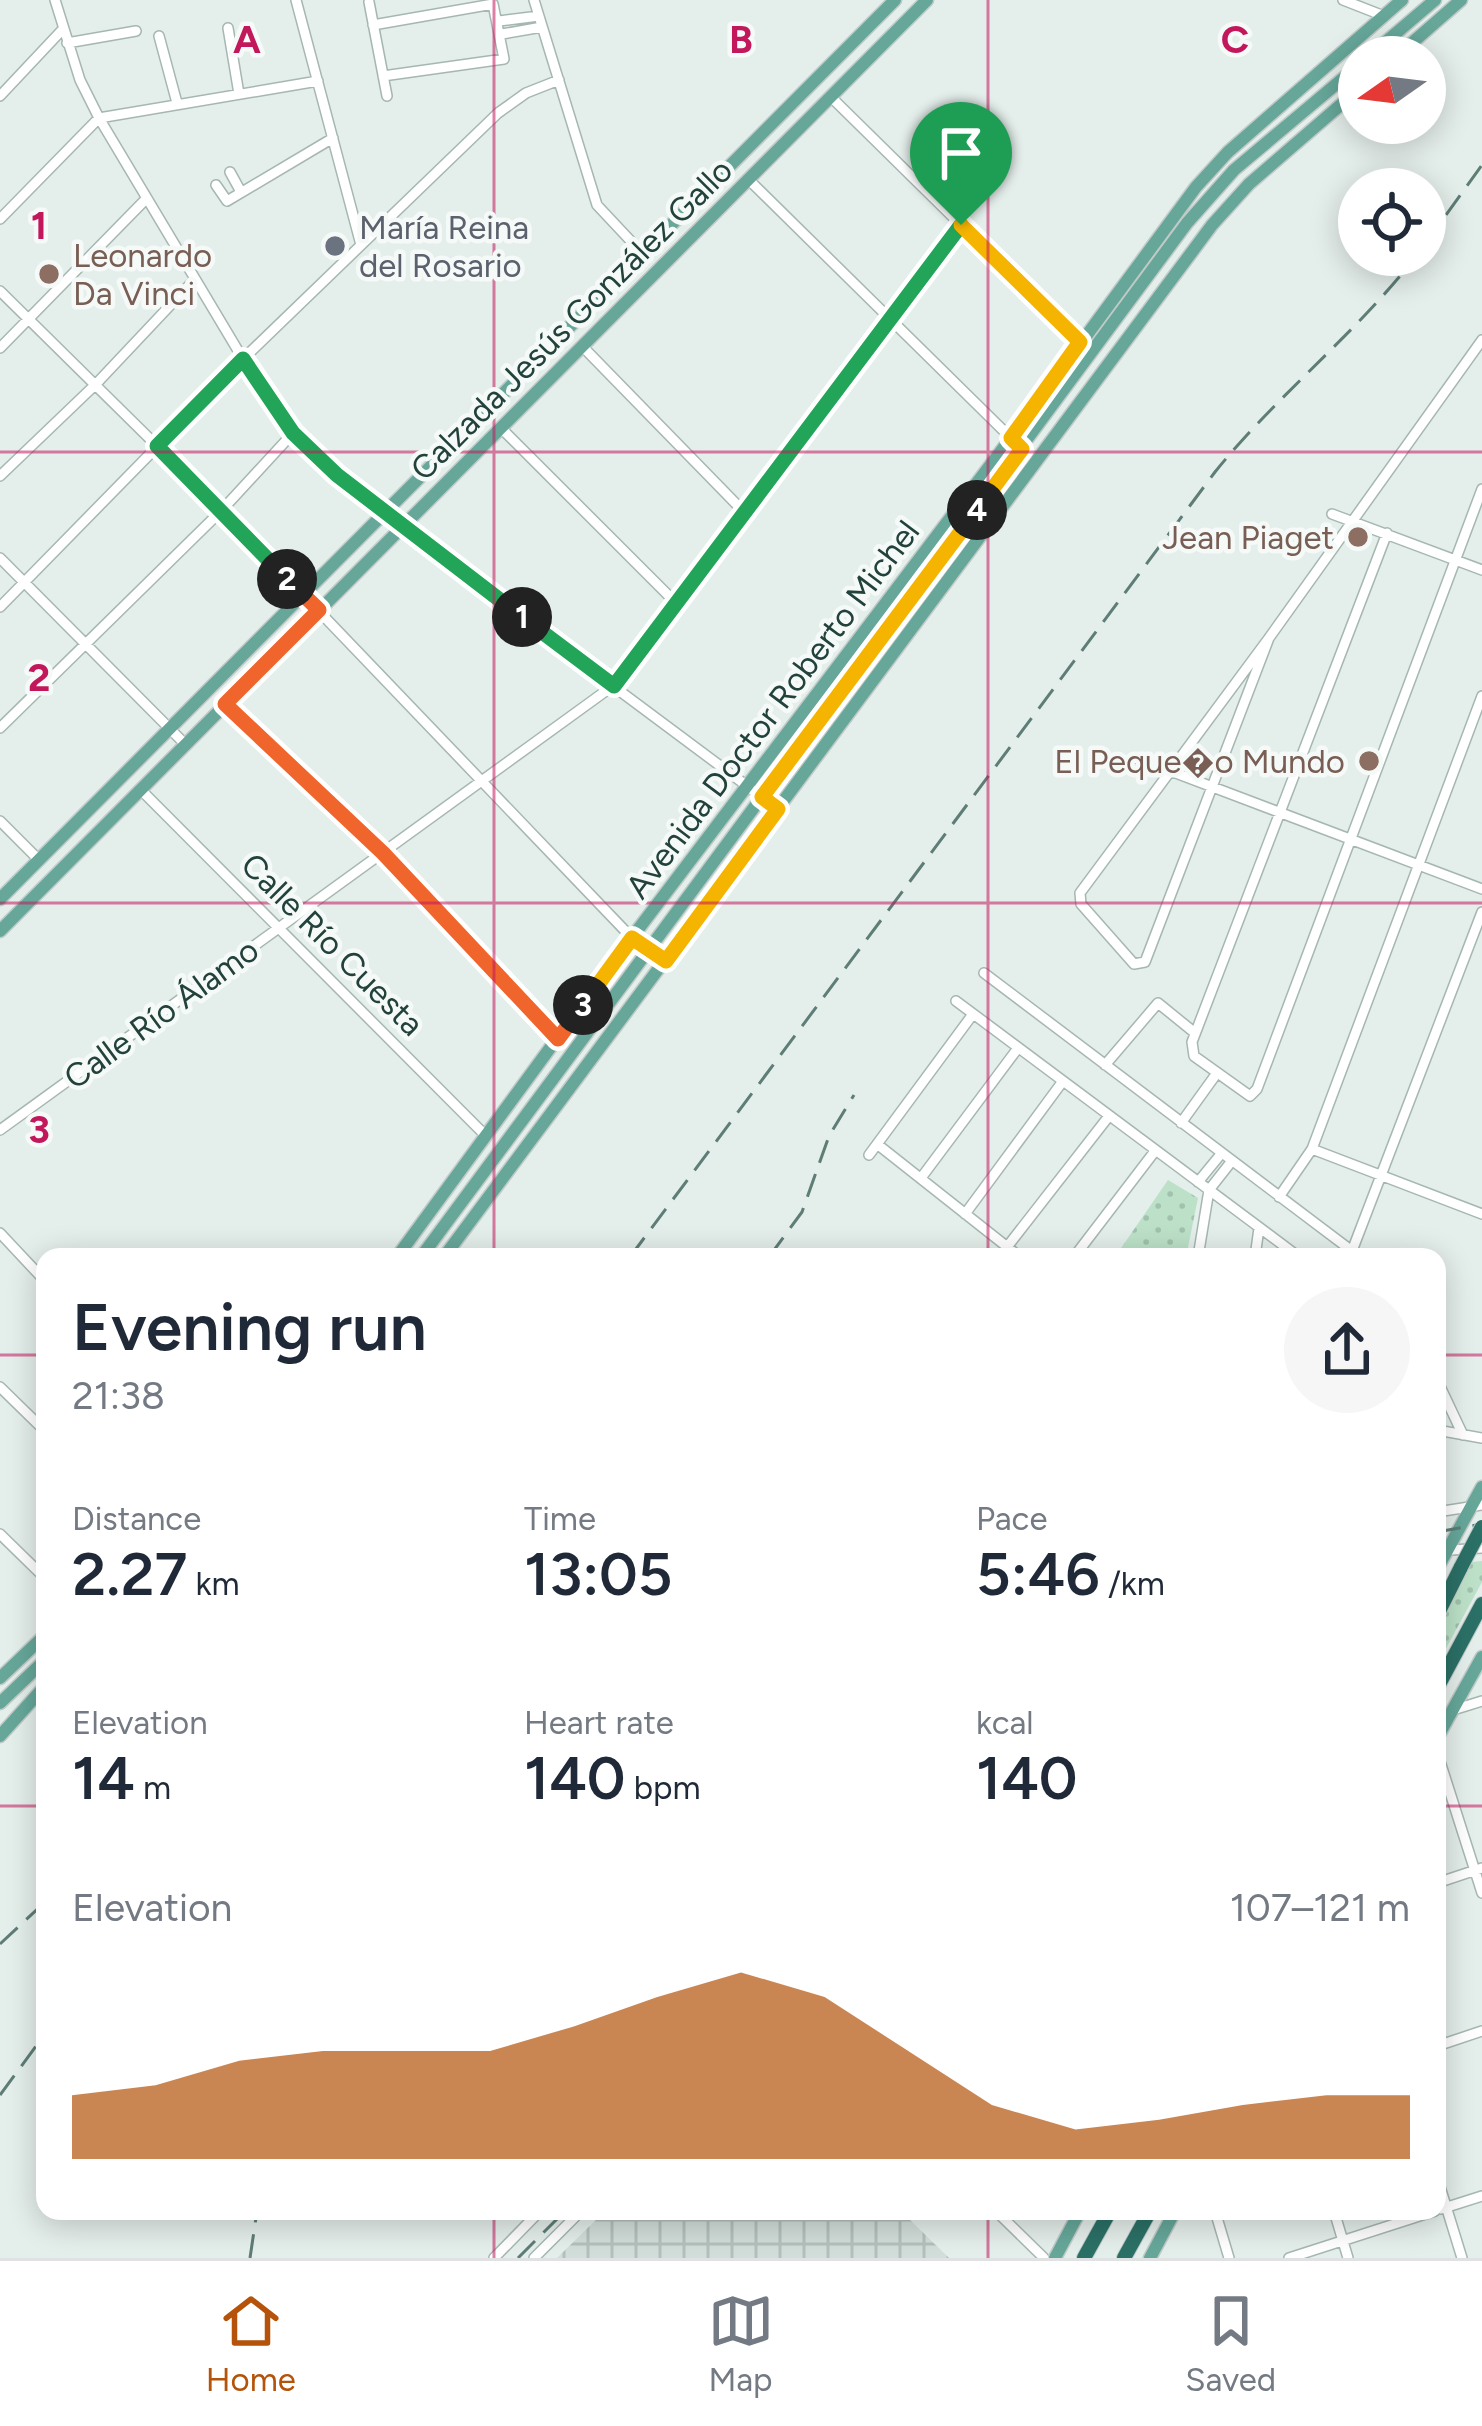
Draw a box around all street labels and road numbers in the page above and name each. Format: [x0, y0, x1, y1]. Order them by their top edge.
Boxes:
street label: Calzada Jesús González Gallo [403, 151, 740, 488]
street label: Avenida Doctor Roberto Michel [618, 513, 927, 906]
street label: Calle Río Cuesta [233, 845, 432, 1044]
street label: Calle Río Álamo [57, 930, 266, 1097]

